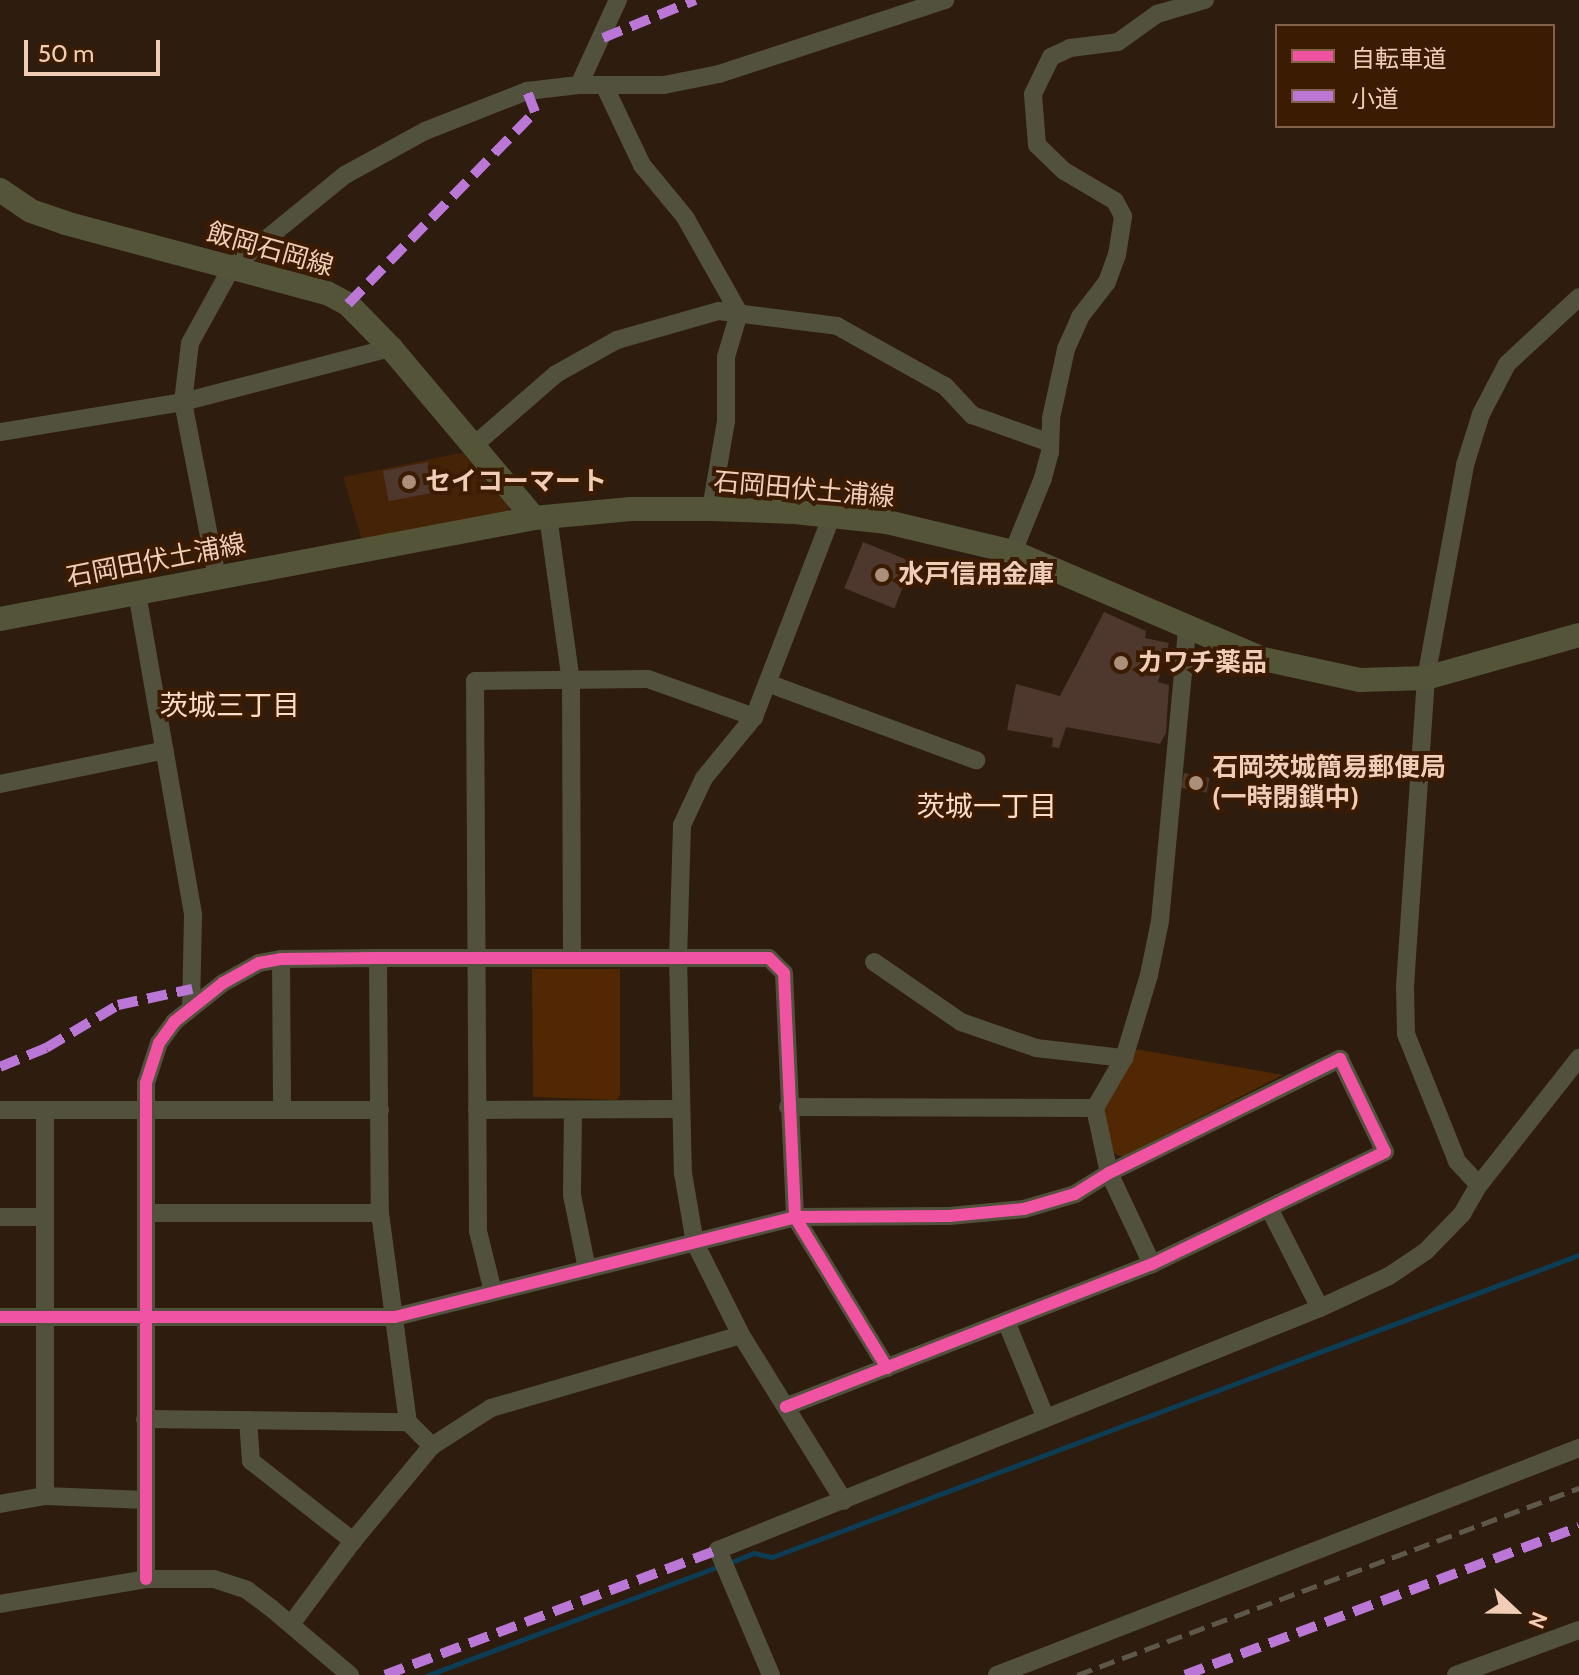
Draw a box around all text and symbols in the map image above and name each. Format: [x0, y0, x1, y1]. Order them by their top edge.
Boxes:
scale bar [28, 24, 164, 74]
legend [1275, 24, 1555, 128]
text: 50 m [38, 39, 94, 68]
text: 自転車道 [1351, 44, 1447, 73]
text: 小道 [1351, 84, 1399, 113]
street label: 飯岡石岡線 [203, 217, 337, 283]
place label: セイコーマート [425, 466, 607, 498]
street label: 石岡田伏土浦線 [712, 467, 896, 513]
marker: セイコーマート [400, 473, 418, 491]
street label: 石岡田伏土浦線 [64, 528, 248, 594]
place label: 水戸信用金庫 [898, 559, 1054, 591]
marker: 水戸信用金庫 [873, 566, 891, 584]
place label: カワチ薬品 [1137, 647, 1267, 679]
marker: カワチ薬品 [1112, 654, 1130, 672]
district label: 茨城三丁目 [160, 688, 300, 722]
place label: 石岡茨城簡易郵便局 (一時閉鎖中) [1212, 752, 1446, 814]
marker: 石岡茨城簡易郵便局 (一時閉鎖中) [1187, 774, 1205, 792]
district label: 茨城一丁目 [917, 789, 1057, 823]
north arrow [1475, 1571, 1555, 1651]
text: N [1522, 1608, 1553, 1632]

